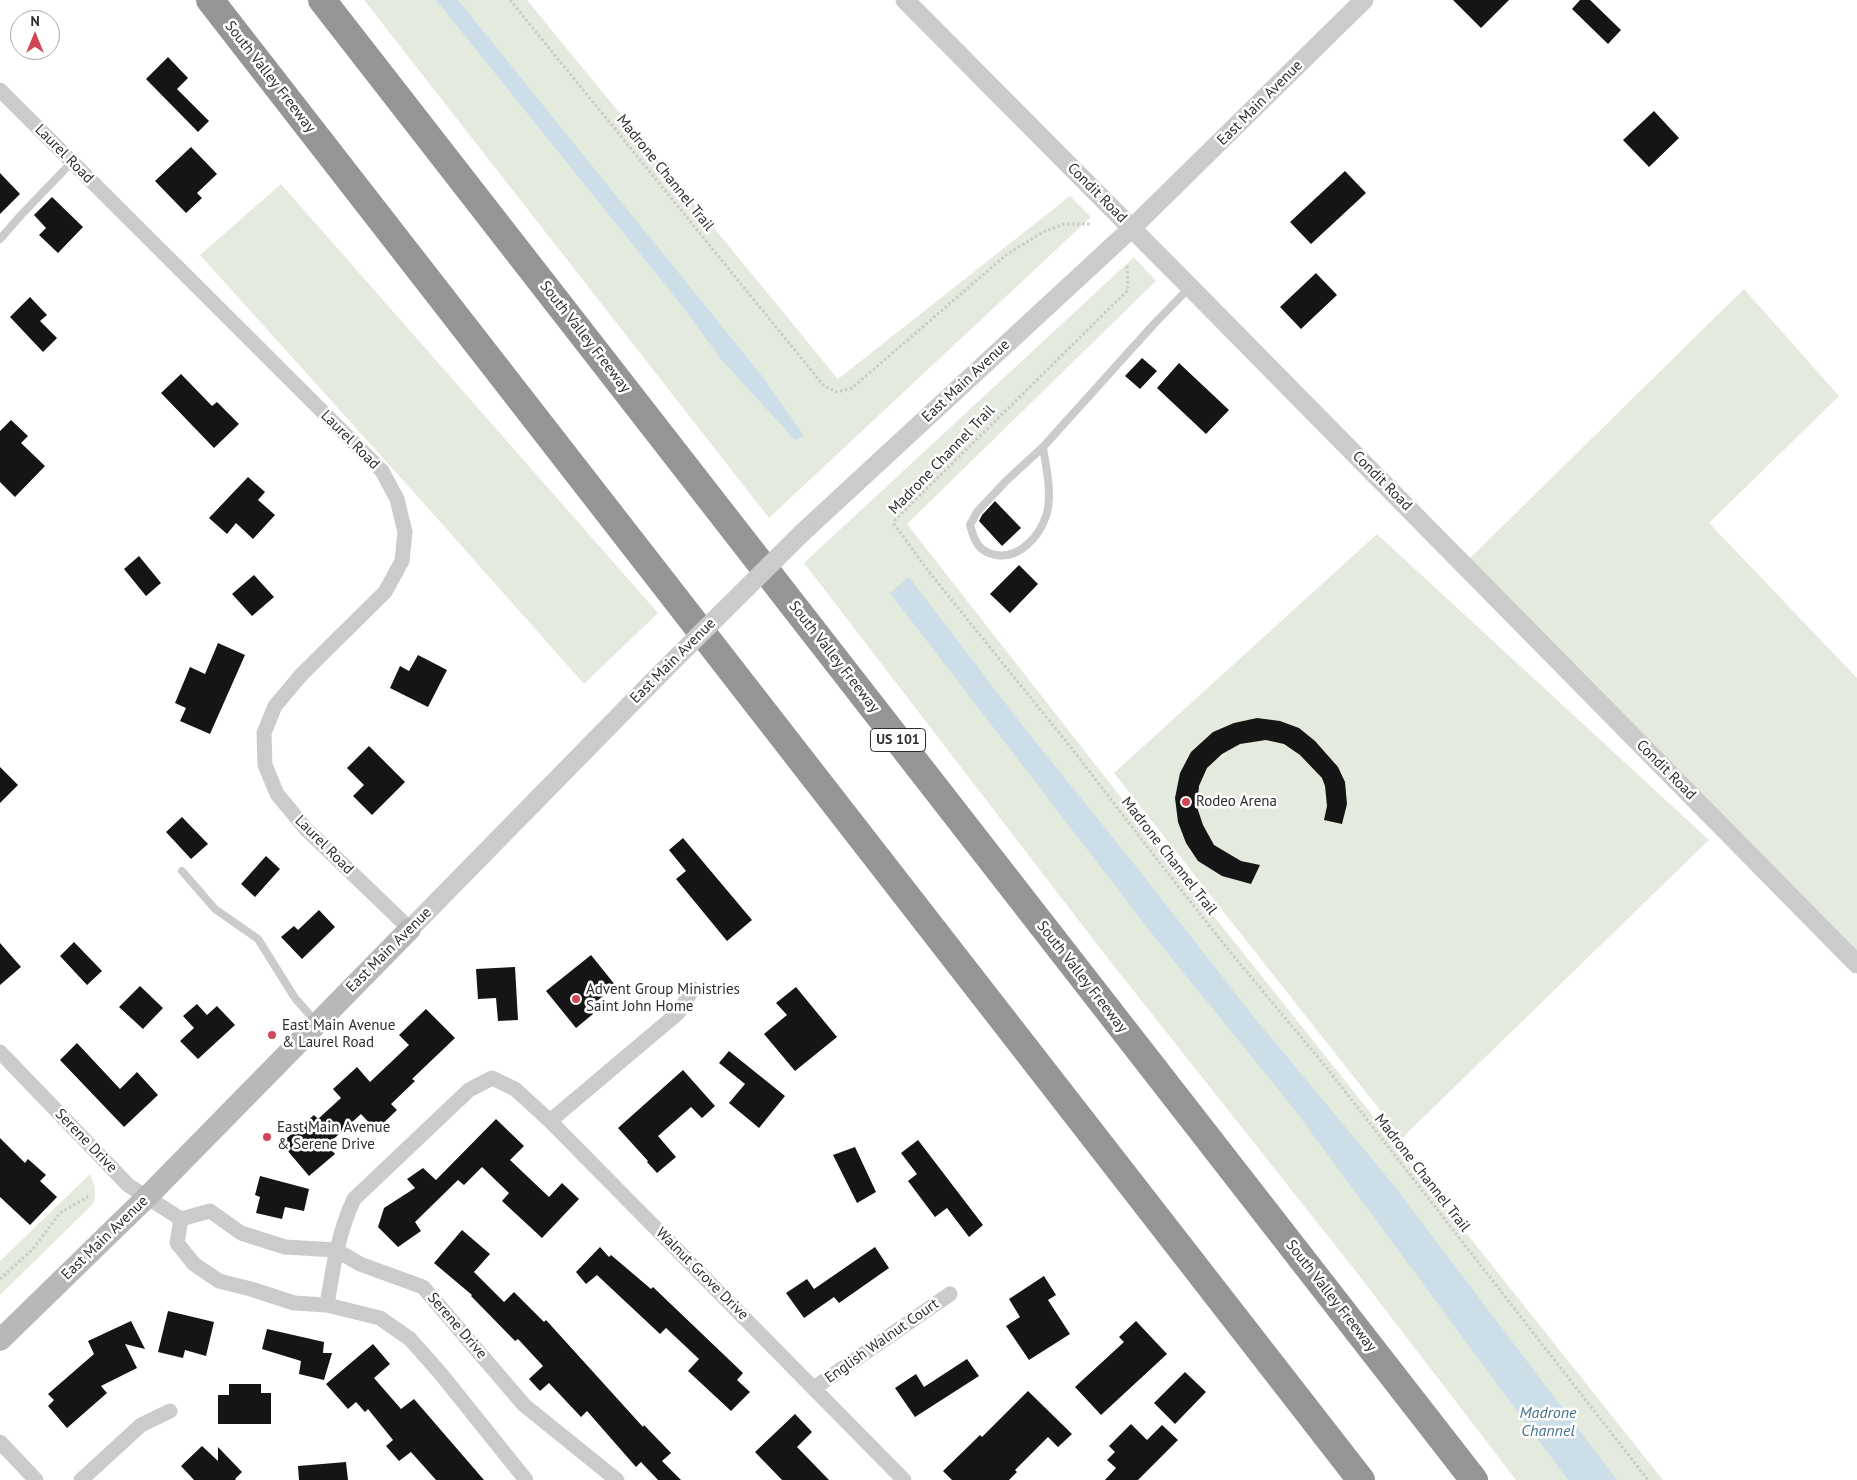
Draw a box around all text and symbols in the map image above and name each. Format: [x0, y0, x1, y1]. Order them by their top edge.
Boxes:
north arrow [10, 10, 60, 60]
text: N [30, 12, 40, 30]
street label: South Valley Freeway [221, 18, 319, 136]
street label: East Main Avenue [1214, 57, 1306, 149]
street label: Madrone Channel Trail [612, 111, 718, 235]
street label: Laurel Road [31, 121, 97, 187]
street label: Condit Road [1063, 159, 1131, 227]
street label: South Valley Freeway [536, 278, 634, 396]
street label: East Main Avenue [918, 336, 1014, 426]
street label: Madrone Channel Trail [885, 402, 999, 518]
street label: Laurel Road [317, 407, 383, 473]
street label: Condit Road [1348, 447, 1416, 515]
street label: South Valley Freeway [785, 598, 883, 716]
street label: East Main Avenue [627, 615, 719, 707]
road number: US 101 [870, 728, 926, 752]
street label: Condit Road [1632, 736, 1700, 804]
street label: Madrone Channel Trail [1117, 793, 1221, 919]
place label: Rodeo Arena [1196, 793, 1277, 811]
marker: Rodeo Arena [1180, 796, 1192, 808]
street label: Laurel Road [291, 812, 357, 878]
street label: East Main Avenue [343, 904, 435, 996]
street label: South Valley Freeway [1033, 918, 1131, 1036]
place label: Advent Group Ministries Saint John Home [586, 981, 740, 1016]
marker: Advent Group Ministries Saint John Home [570, 993, 582, 1005]
place label: East Main Avenue & Laurel Road [282, 1017, 395, 1052]
marker: East Main Avenue & Laurel Road [266, 1029, 278, 1041]
street label: Serene Drive [51, 1105, 121, 1177]
street label: Madrone Channel Trail [1370, 1110, 1474, 1236]
place label: East Main Avenue & Serene Drive [277, 1119, 390, 1154]
marker: East Main Avenue & Serene Drive [261, 1131, 273, 1143]
street label: East Main Avenue [58, 1192, 152, 1284]
street label: Walnut Grove Drive [652, 1224, 752, 1324]
street label: South Valley Freeway [1282, 1237, 1380, 1355]
street label: Serene Drive [423, 1289, 491, 1363]
street label: English Walnut Court [822, 1295, 942, 1387]
water label: Madrone Channel [1520, 1403, 1576, 1441]

